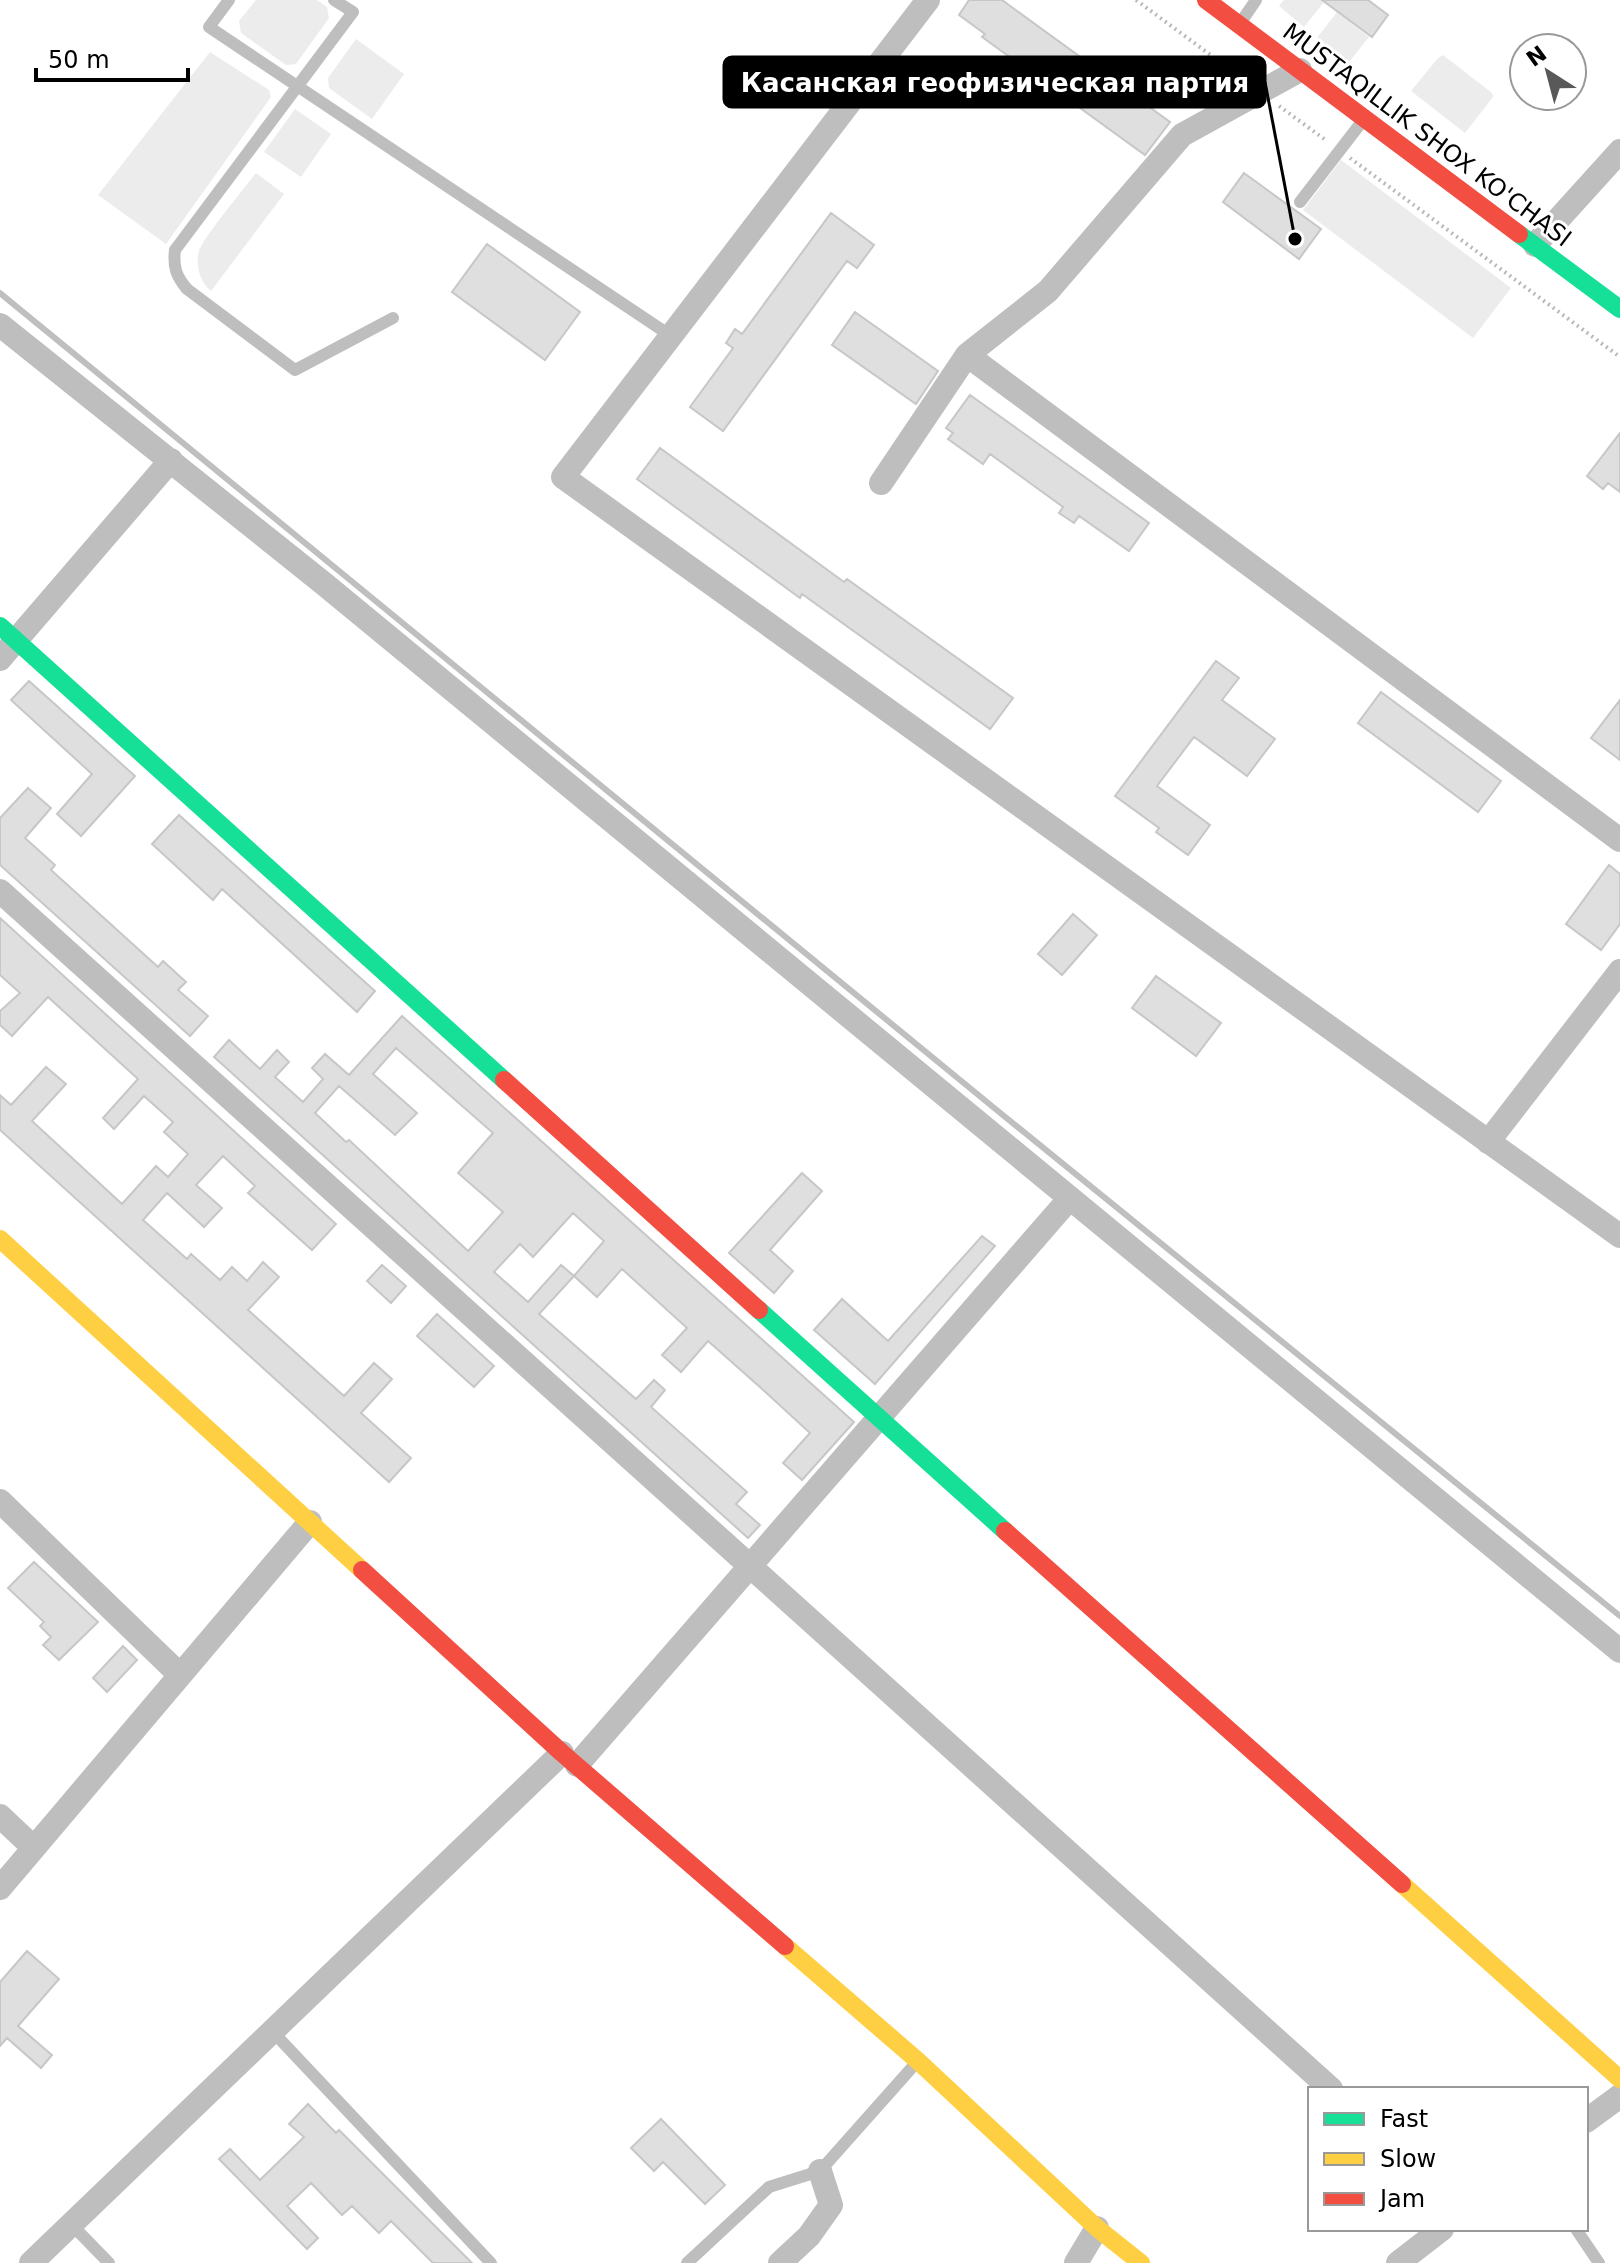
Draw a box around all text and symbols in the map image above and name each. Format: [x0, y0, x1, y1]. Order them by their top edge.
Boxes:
street label: MUSTAQILLIK SHOX KO'CHASI [1277, 17, 1577, 253]
scale bar [36, 32, 188, 82]
north arrow [1508, 32, 1588, 112]
text: N [1522, 41, 1551, 72]
text: 50 m [48, 46, 110, 74]
callout: Касанская геофизическая партия [724, 57, 1265, 107]
text: Касанская геофизическая партия [741, 68, 1249, 98]
legend [1308, 2087, 1588, 2231]
text: Fast [1380, 2105, 1428, 2133]
text: Slow [1380, 2145, 1436, 2173]
text: Jam [1378, 2185, 1425, 2213]

